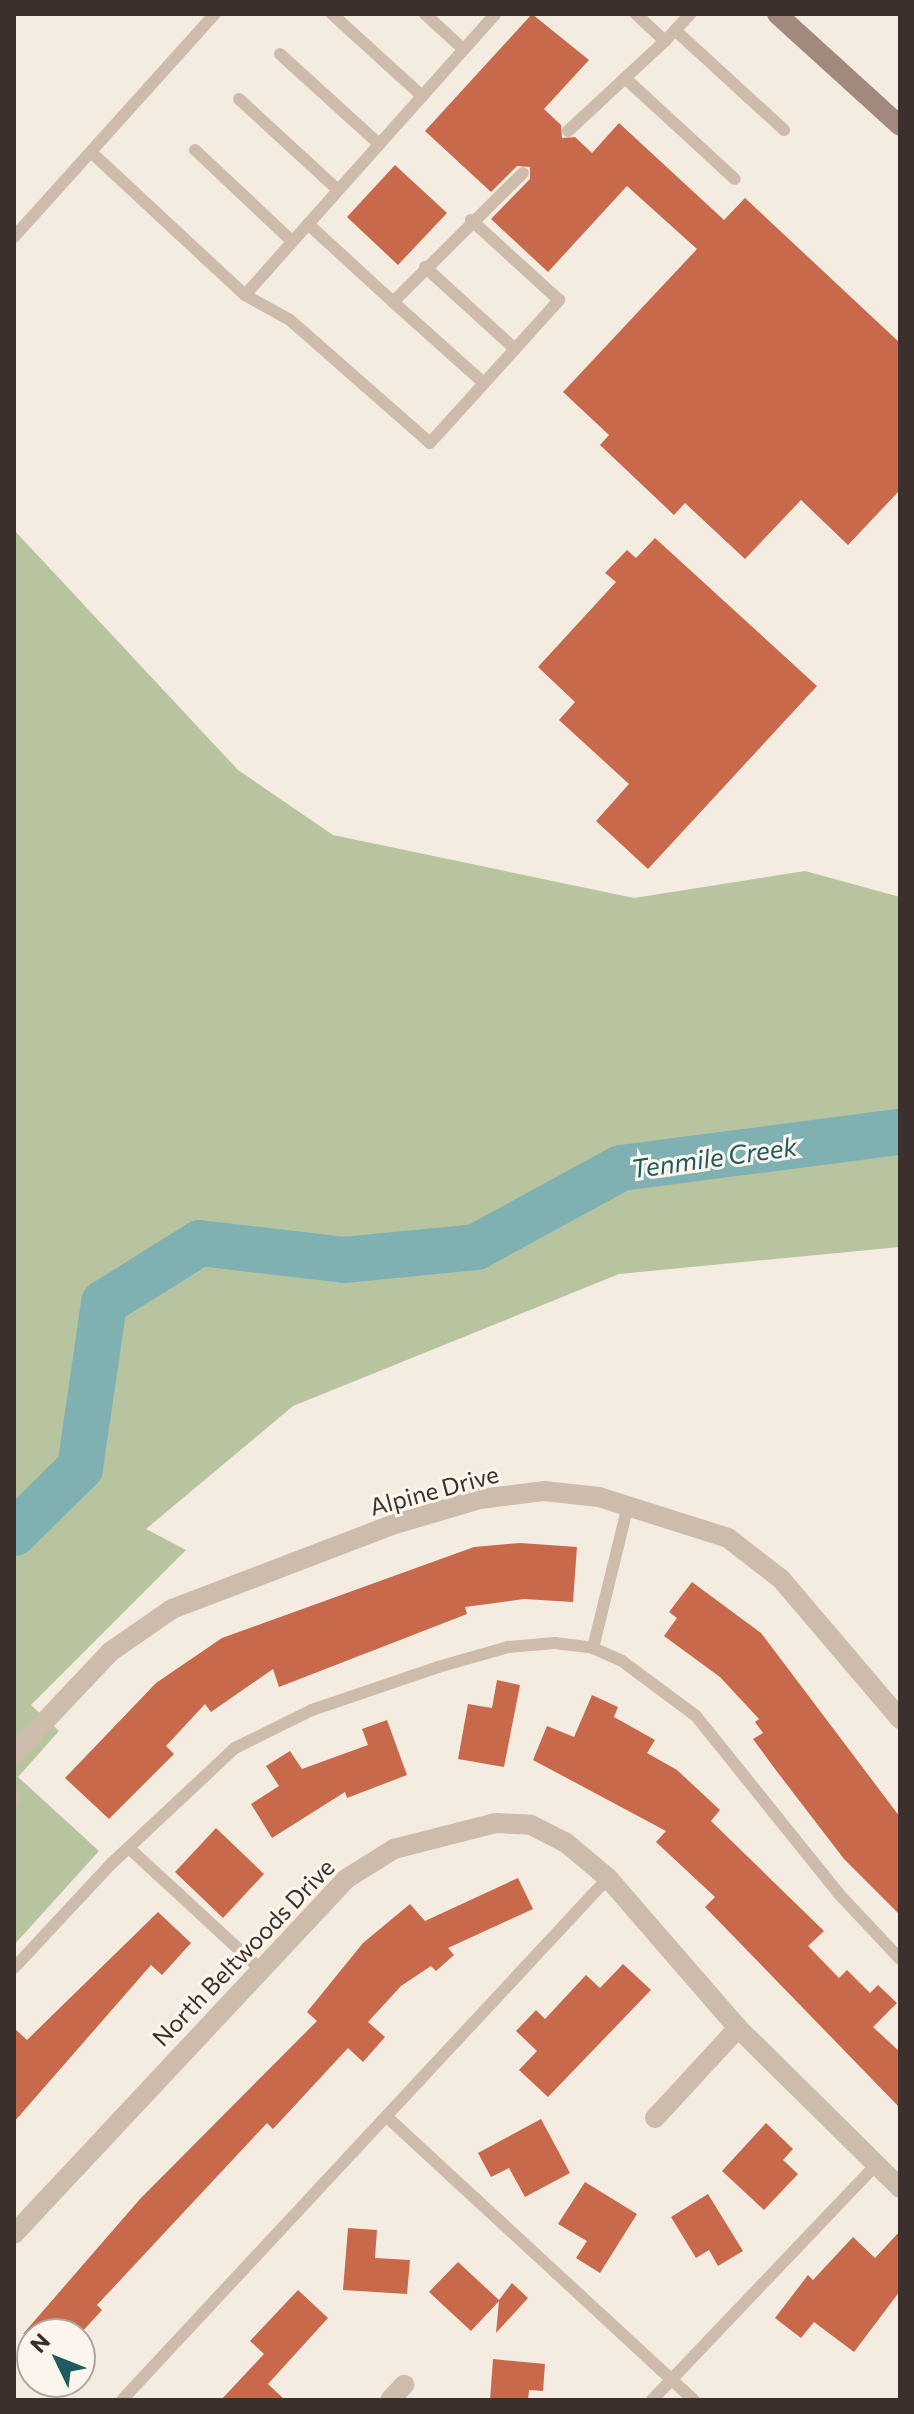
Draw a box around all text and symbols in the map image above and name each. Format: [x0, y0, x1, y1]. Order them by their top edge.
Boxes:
water label: Tenmile Creek [629, 1130, 799, 1184]
street label: Alpine Drive [367, 1459, 501, 1521]
street label: North Beltwoods Drive [146, 1852, 340, 2052]
north arrow [16, 2318, 96, 2398]
text: N [24, 2327, 55, 2358]

